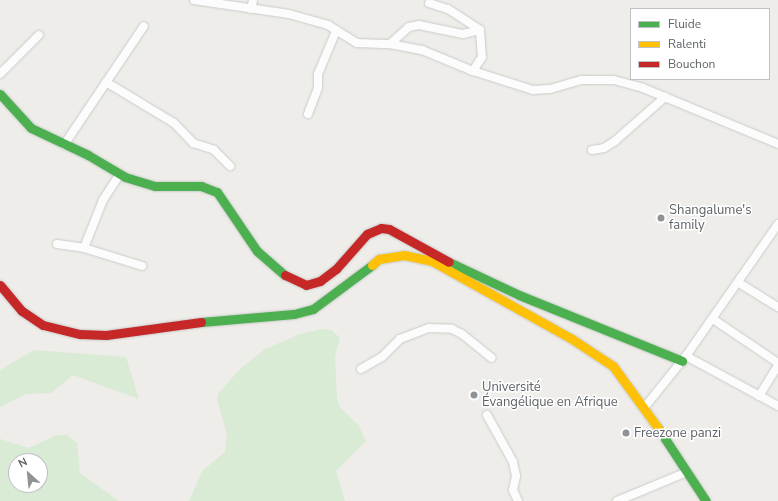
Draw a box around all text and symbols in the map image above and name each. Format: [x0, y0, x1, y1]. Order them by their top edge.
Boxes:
legend [630, 8, 770, 80]
text: Fluide [668, 16, 701, 32]
text: Ralenti [668, 36, 706, 52]
text: Bouchon [668, 56, 715, 72]
place label: Shangalume's family [669, 203, 751, 234]
marker: Shangalume's family [656, 213, 666, 223]
place label: Université Évangélique en Afrique [482, 380, 618, 411]
marker: Université Évangélique en Afrique [469, 390, 479, 400]
place label: Freezone panzi [634, 425, 721, 441]
marker: Freezone panzi [621, 428, 631, 438]
north arrow [8, 453, 48, 493]
text: N [16, 454, 30, 471]

